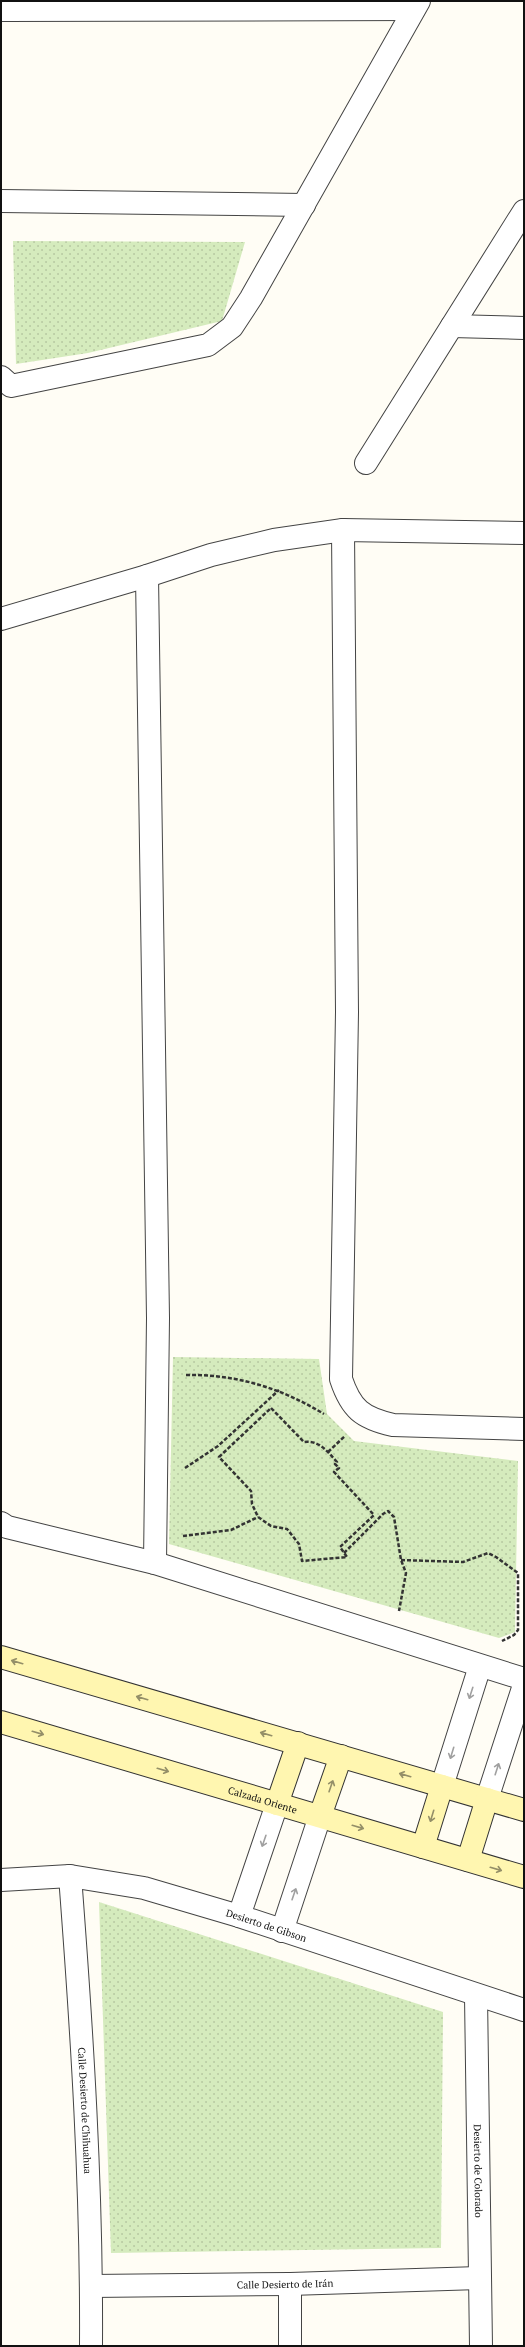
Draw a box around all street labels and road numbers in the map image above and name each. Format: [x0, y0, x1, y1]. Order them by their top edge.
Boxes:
street label: Calzada Oriente [226, 1784, 299, 1816]
street label: Desierto de Gibson [224, 1906, 308, 1945]
street label: Calle Desierto de Chihuahua [75, 2047, 94, 2174]
street label: Desierto de Colorado [471, 2124, 485, 2218]
street label: Calle Desierto de Irán [237, 2277, 333, 2292]

